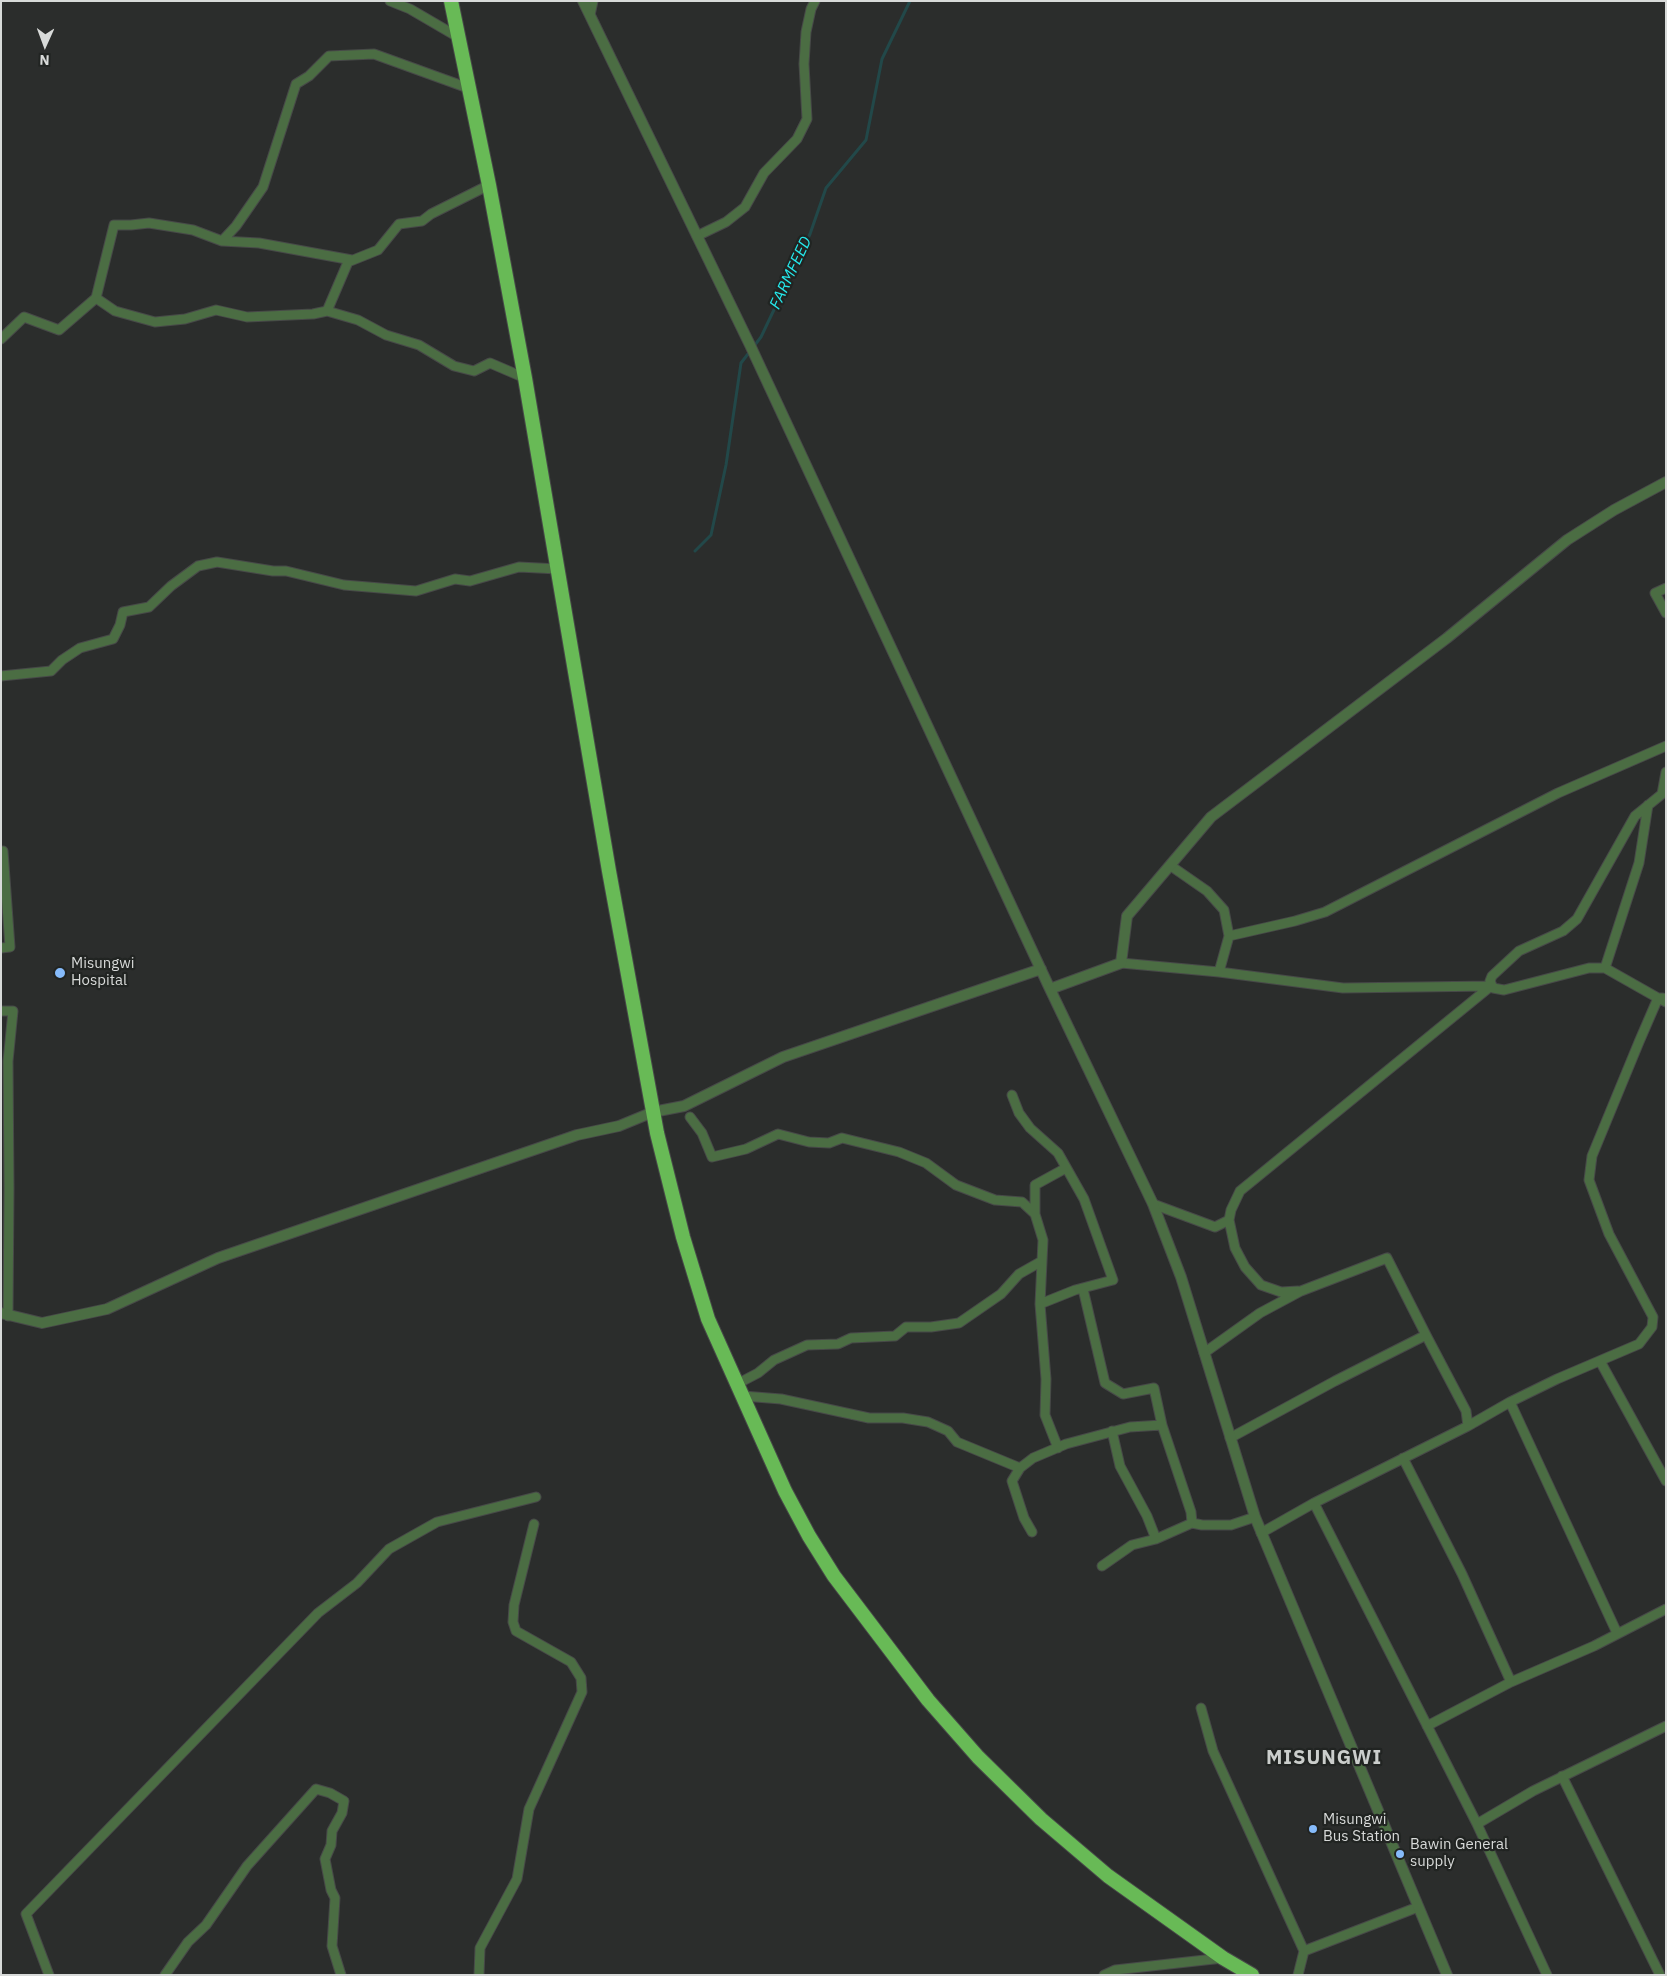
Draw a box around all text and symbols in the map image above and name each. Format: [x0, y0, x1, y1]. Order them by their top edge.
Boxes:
north arrow [20, 20, 70, 70]
text: N [39, 51, 50, 69]
water label: FARMFEED [766, 234, 816, 312]
place label: Misungwi Hospital [71, 955, 135, 990]
marker: Misungwi Hospital [53, 966, 67, 980]
district label: MISUNGWI [1265, 1746, 1383, 1770]
place label: Misungwi Bus Station [1323, 1811, 1400, 1846]
marker: Misungwi Bus Station [1307, 1823, 1319, 1835]
place label: Bawin General supply [1410, 1836, 1508, 1871]
marker: Bawin General supply [1394, 1848, 1406, 1860]

